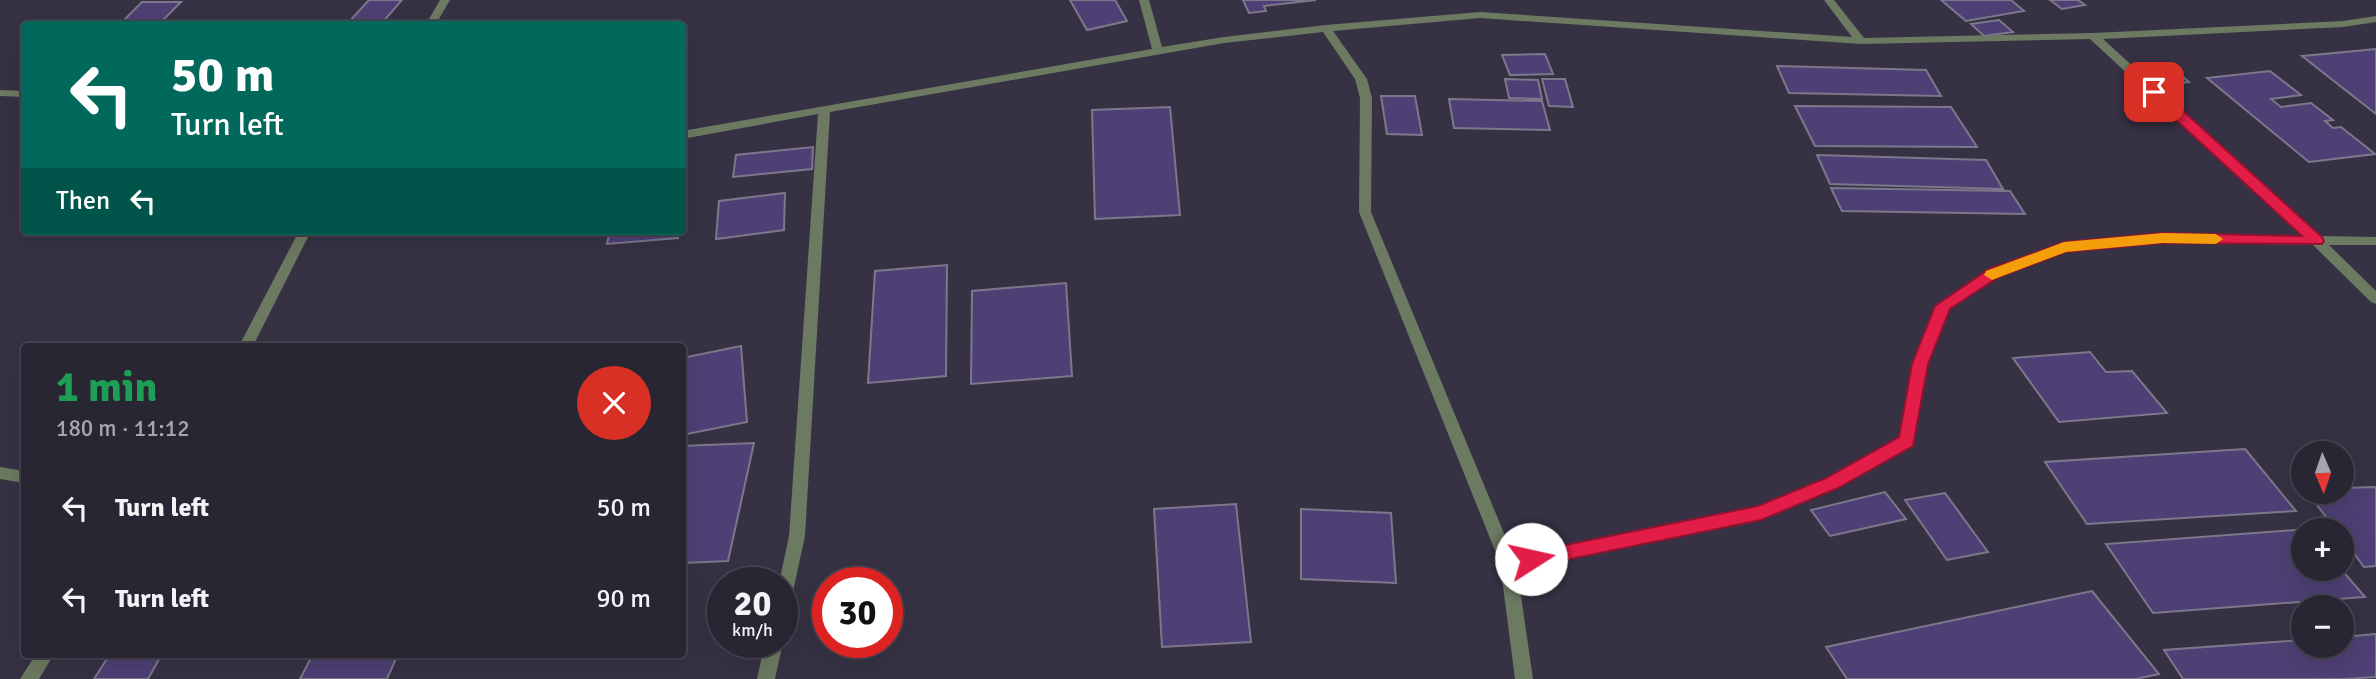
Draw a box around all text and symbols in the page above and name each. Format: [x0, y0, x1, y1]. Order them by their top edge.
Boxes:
text: 50 m [171, 45, 274, 105]
icon: left [56, 49, 147, 140]
pin [2124, 62, 2184, 122]
icon: arrive [2135, 73, 2173, 111]
text: Turn left [171, 105, 284, 144]
icon: left [124, 182, 162, 220]
text: Then [56, 185, 110, 217]
text: 1 min [56, 362, 157, 413]
button: close [577, 366, 651, 440]
text: 180 m · 11:12 [56, 414, 190, 443]
north arrow [2291, 441, 2354, 504]
map controls [2291, 441, 2354, 658]
icon: left [56, 489, 94, 527]
text: Turn left [115, 492, 209, 524]
text: 50 m [596, 492, 651, 524]
button: + [2291, 518, 2354, 581]
position arrow [1494, 522, 1568, 596]
speed limit sign: 30 [812, 567, 903, 658]
icon: left [56, 580, 94, 618]
text: 20 [734, 582, 771, 625]
text: Turn left [115, 583, 209, 615]
text: 90 m [596, 583, 651, 615]
button: − [2291, 595, 2354, 658]
text: km/h [732, 619, 773, 641]

